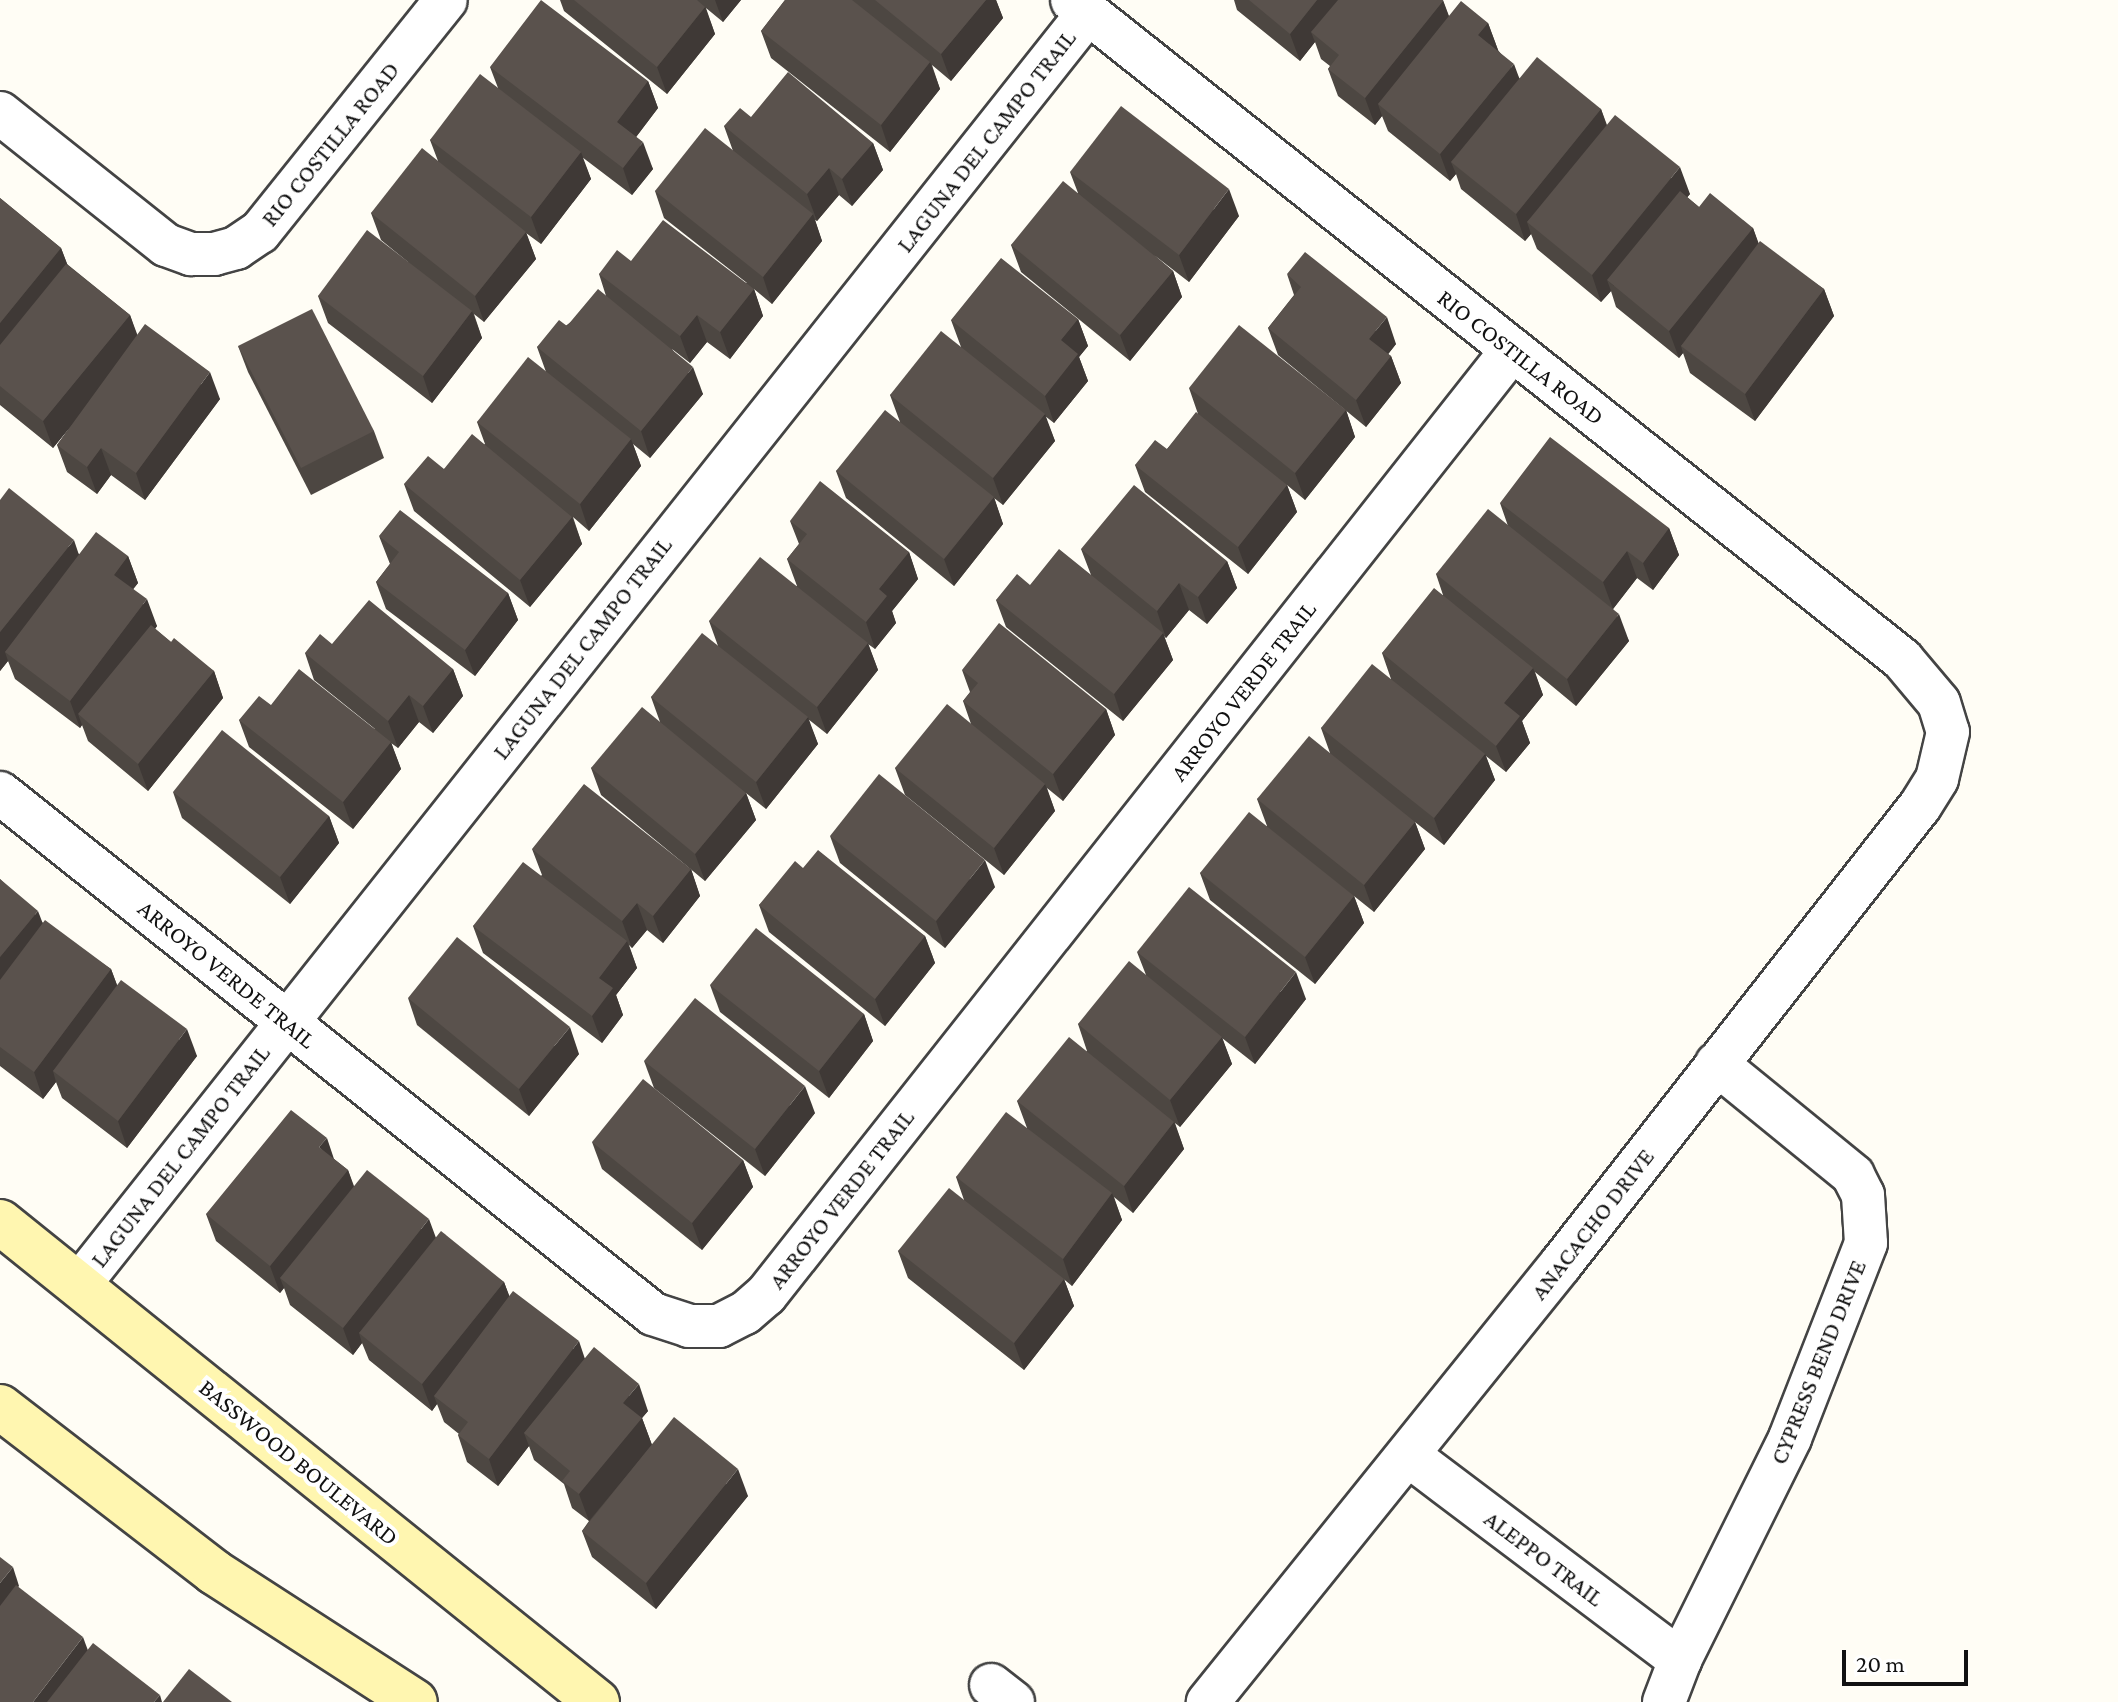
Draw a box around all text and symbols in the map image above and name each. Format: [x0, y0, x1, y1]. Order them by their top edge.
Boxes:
street label: LAGUNA DEL CAMPO TRAIL [890, 24, 1082, 258]
street label: RIO COSTILLA ROAD [255, 56, 405, 232]
street label: RIO COSTILLA ROAD [1432, 283, 1610, 431]
street label: LAGUNA DEL CAMPO TRAIL [486, 531, 678, 765]
street label: ARROYO VERDE TRAIL [1164, 595, 1322, 787]
street label: ARROYO VERDE TRAIL [132, 894, 322, 1054]
street label: LAGUNA DEL CAMPO TRAIL [84, 1039, 276, 1273]
street label: ARROYO VERDE TRAIL [762, 1103, 920, 1295]
street label: ANACACHO DRIVE [1524, 1143, 1660, 1305]
street label: CYPRESS BEND DRIVE [1764, 1256, 1872, 1468]
street label: BASSWOOD BOULEVARD [193, 1373, 405, 1551]
street label: ALEPPO TRAIL [1479, 1504, 1609, 1612]
scale bar [1846, 1634, 1972, 1684]
text: 20 m [1856, 1650, 1905, 1677]

